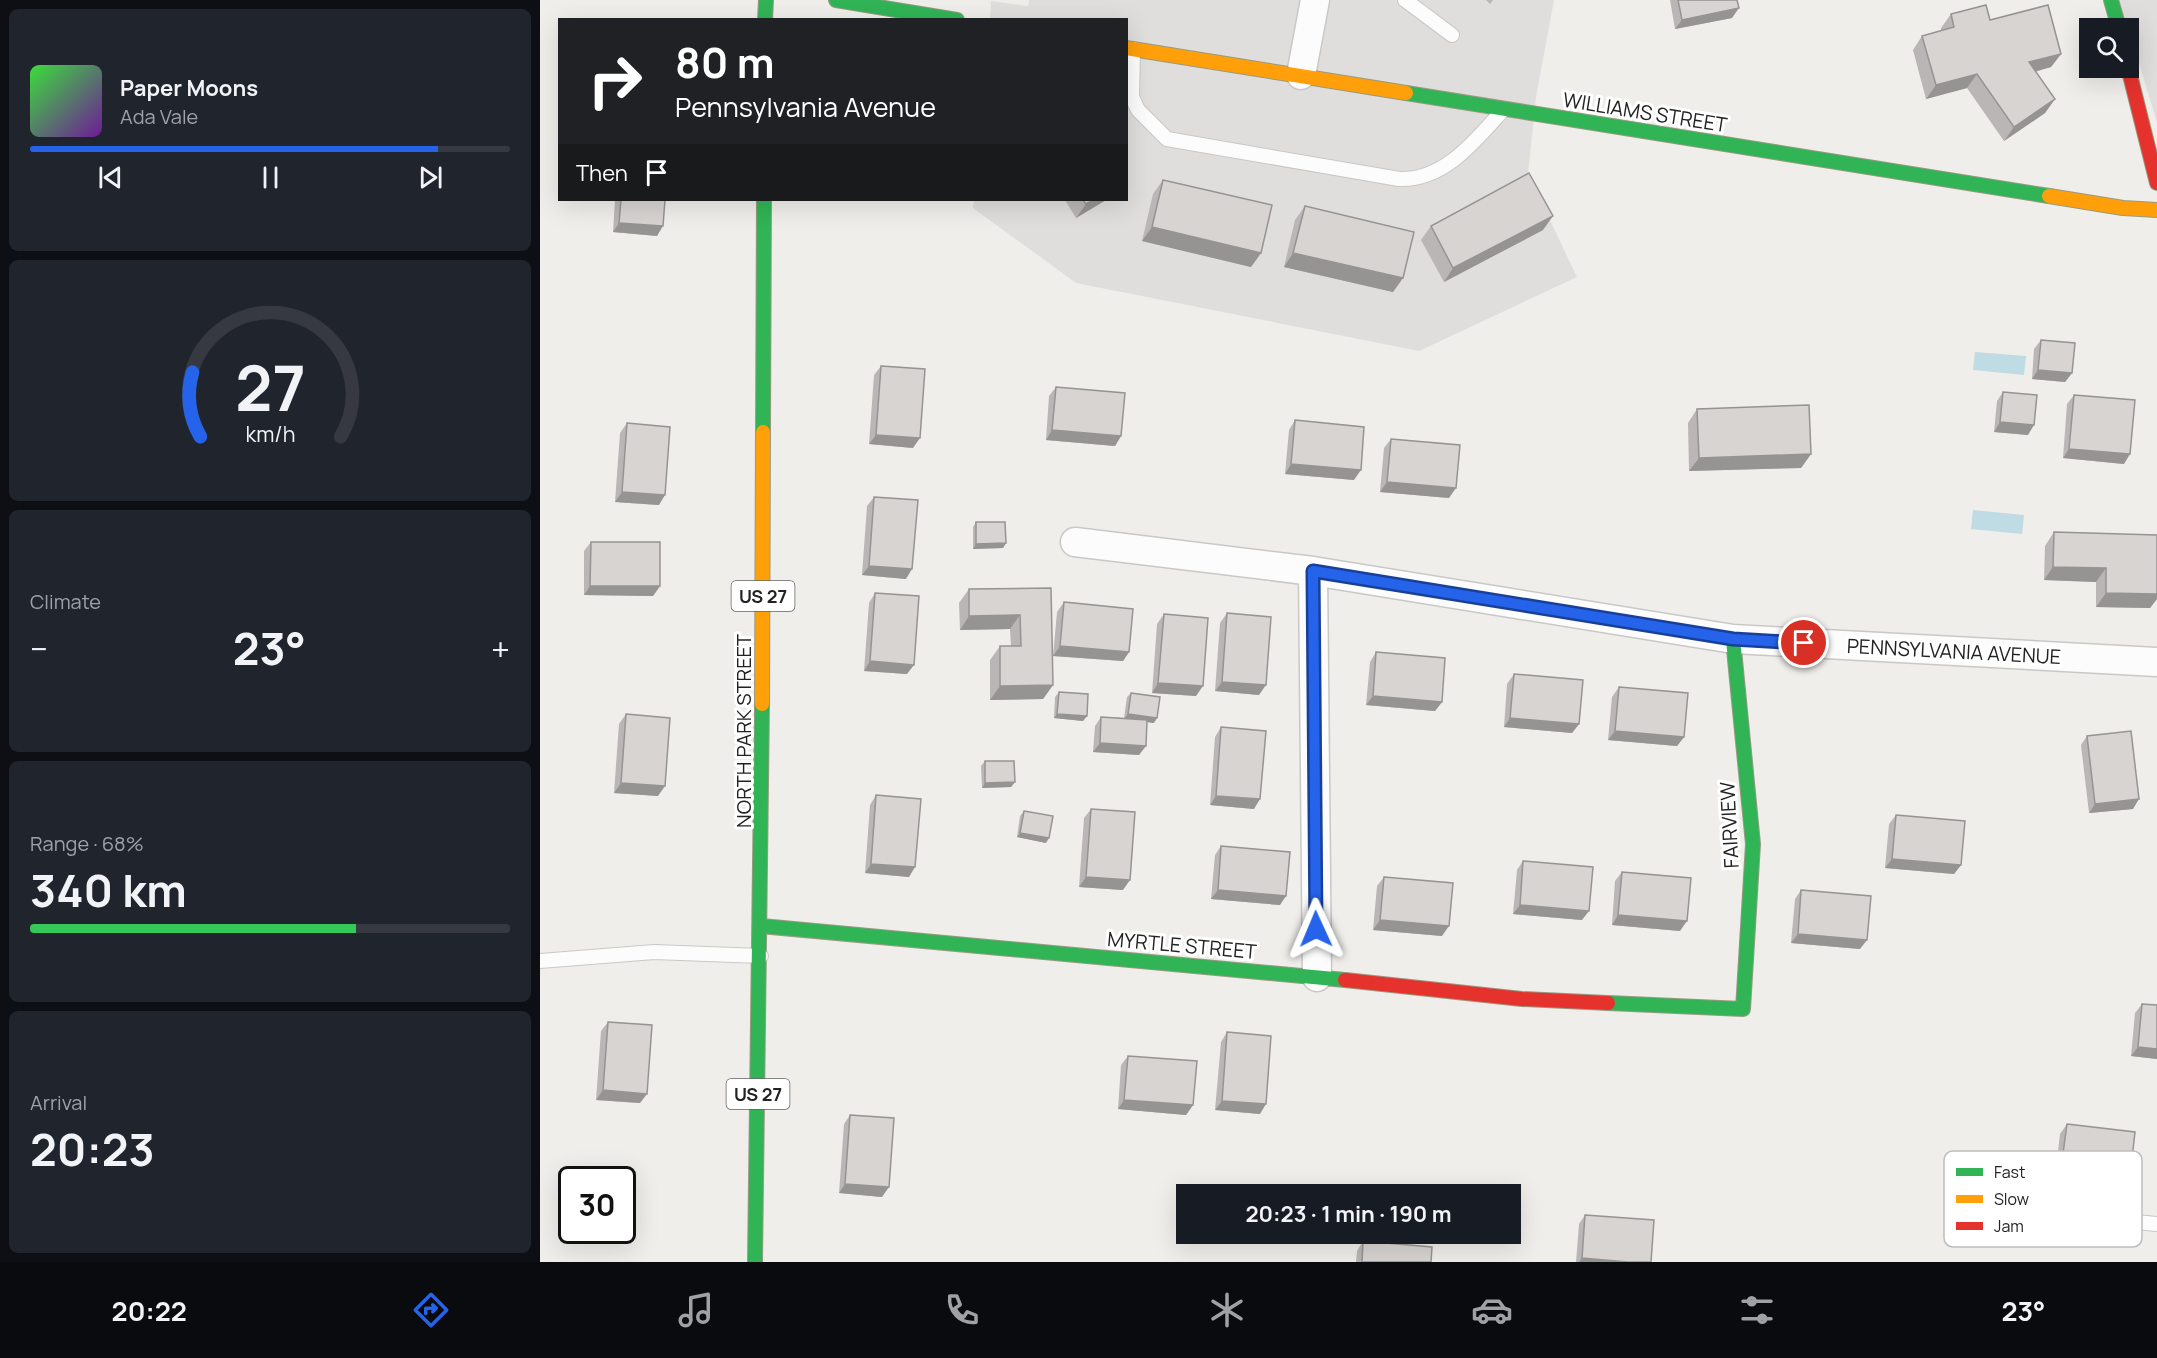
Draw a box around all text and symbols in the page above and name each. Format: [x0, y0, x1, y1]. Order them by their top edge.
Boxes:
map controls [2079, 18, 2139, 78]
button: search [2079, 18, 2139, 78]
text: 80 m [675, 33, 775, 91]
icon: right [576, 42, 654, 120]
text: Paper Moons [120, 73, 258, 103]
street label: WILLIAMS STREET [1561, 86, 1729, 138]
text: Pennsylvania Avenue [675, 88, 936, 125]
text: Ada Vale [120, 103, 198, 130]
icon: arrive [640, 156, 673, 189]
text: Then [576, 158, 628, 188]
icon: previous [94, 161, 127, 194]
icon: pause [254, 161, 287, 194]
icon: next [414, 161, 447, 194]
text: 27 [235, 345, 305, 431]
text: km/h [245, 420, 295, 449]
road number: US 27 [732, 581, 794, 611]
text: Climate [30, 588, 101, 615]
text: 23° [233, 617, 306, 679]
pin [1778, 617, 1829, 668]
text: − [30, 626, 48, 671]
text: + [491, 626, 510, 671]
icon: arrive [1787, 626, 1820, 659]
street label: PENNSYLVANIA AVENUE [1846, 632, 2062, 670]
street label: NORTH PARK STREET [730, 634, 757, 828]
street label: FAIRVIEW [1713, 781, 1745, 869]
text: Range · 68% [30, 830, 144, 857]
text: 340 km [30, 859, 187, 921]
position arrow [1284, 897, 1348, 961]
street label: MYRTLE STREET [1106, 925, 1258, 965]
road number: US 27 [726, 1079, 790, 1109]
text: Arrival [30, 1089, 87, 1116]
text: 20:23 [30, 1118, 155, 1180]
legend [1944, 1151, 2142, 1247]
text: Fast [1994, 1161, 2025, 1183]
speed limit sign: 30 [558, 1166, 636, 1244]
text: Slow [1994, 1188, 2029, 1210]
text: 20:23 · 1 min · 190 m [1245, 1199, 1452, 1229]
text: Jam [1994, 1215, 2024, 1237]
icon: directions [410, 1289, 452, 1331]
icon: music [675, 1289, 717, 1331]
icon: phone [941, 1289, 983, 1331]
icon: climate [1206, 1289, 1248, 1331]
icon: car [1471, 1289, 1513, 1331]
icon: filters [1736, 1289, 1778, 1331]
text: 20:22 [112, 1292, 187, 1329]
text: 23° [2001, 1292, 2045, 1329]

